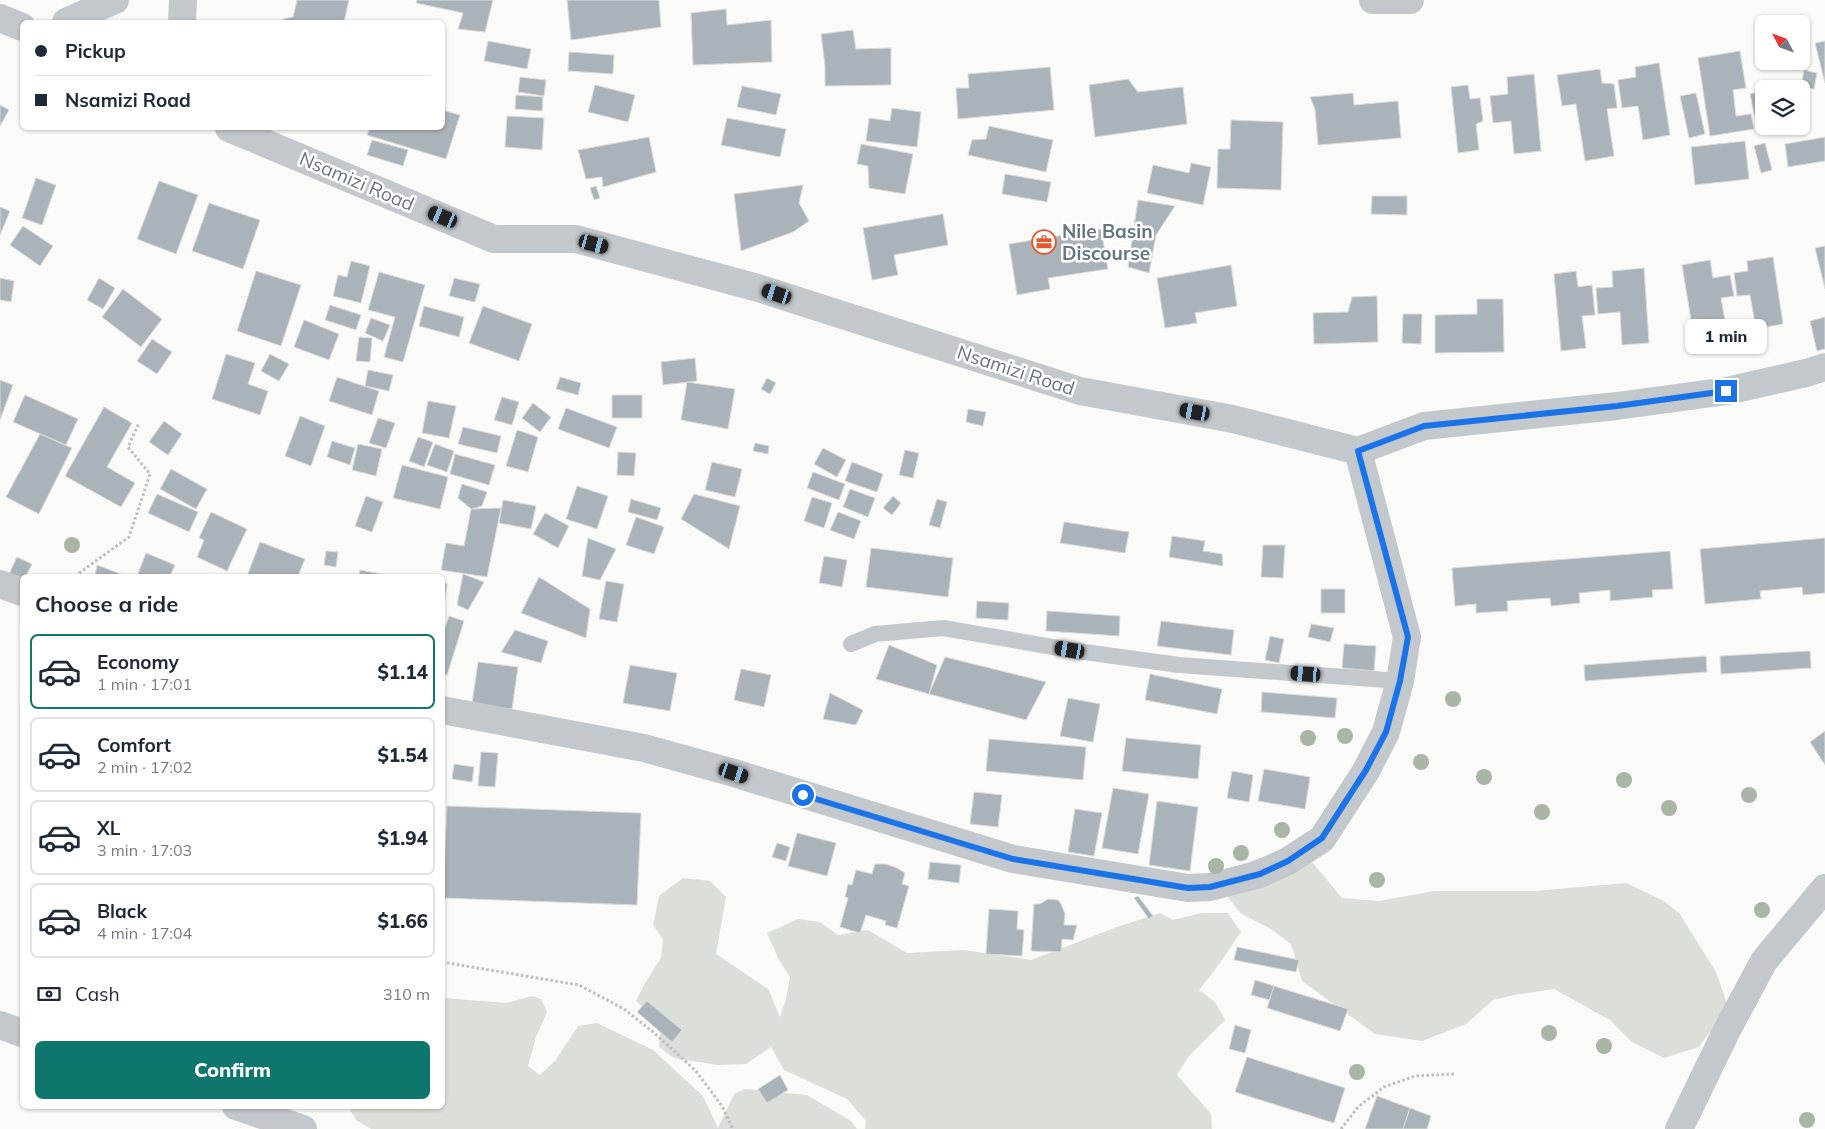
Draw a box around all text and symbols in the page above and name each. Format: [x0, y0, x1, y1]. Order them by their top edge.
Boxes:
north arrow [1755, 15, 1810, 70]
map controls [1755, 15, 1810, 135]
text: Pickup [65, 39, 126, 63]
button: layers [1755, 80, 1810, 135]
text: Nsamizi Road [65, 88, 191, 112]
street label: Nsamizi Road [296, 146, 418, 216]
car [426, 204, 459, 230]
place label: Nile Basin Discourse [1062, 219, 1153, 265]
office icon: Nile Basin Discourse [1031, 229, 1057, 255]
car [577, 233, 610, 255]
car [760, 282, 793, 306]
callout: 1 min [1685, 318, 1767, 354]
text: 1 min [1705, 326, 1747, 346]
street label: Nsamizi Road [954, 340, 1078, 400]
route end [1715, 380, 1737, 402]
car [1178, 402, 1211, 422]
text: Choose a ride [35, 590, 178, 618]
car [1053, 640, 1086, 660]
icon: car [37, 649, 82, 694]
text: Economy [97, 650, 179, 674]
text: $1.14 [377, 660, 428, 684]
car [1290, 665, 1321, 683]
text: 1 min · 17:01 [97, 674, 192, 694]
icon: car [37, 732, 82, 777]
text: Comfort [97, 733, 171, 757]
text: $1.54 [377, 743, 428, 767]
text: 2 min · 17:02 [97, 757, 192, 777]
car [717, 761, 750, 785]
route start [792, 784, 814, 806]
icon: car [37, 815, 82, 860]
text: XL [97, 816, 120, 840]
text: $1.94 [377, 826, 428, 850]
text: 3 min · 17:03 [97, 840, 192, 860]
icon: car [37, 898, 82, 943]
text: Black [97, 899, 147, 923]
text: $1.66 [377, 909, 428, 933]
text: 4 min · 17:04 [97, 923, 192, 943]
icon: cash [35, 980, 63, 1008]
text: Cash [75, 982, 120, 1006]
text: 310 m [383, 984, 430, 1004]
button: Confirm [35, 1041, 430, 1099]

